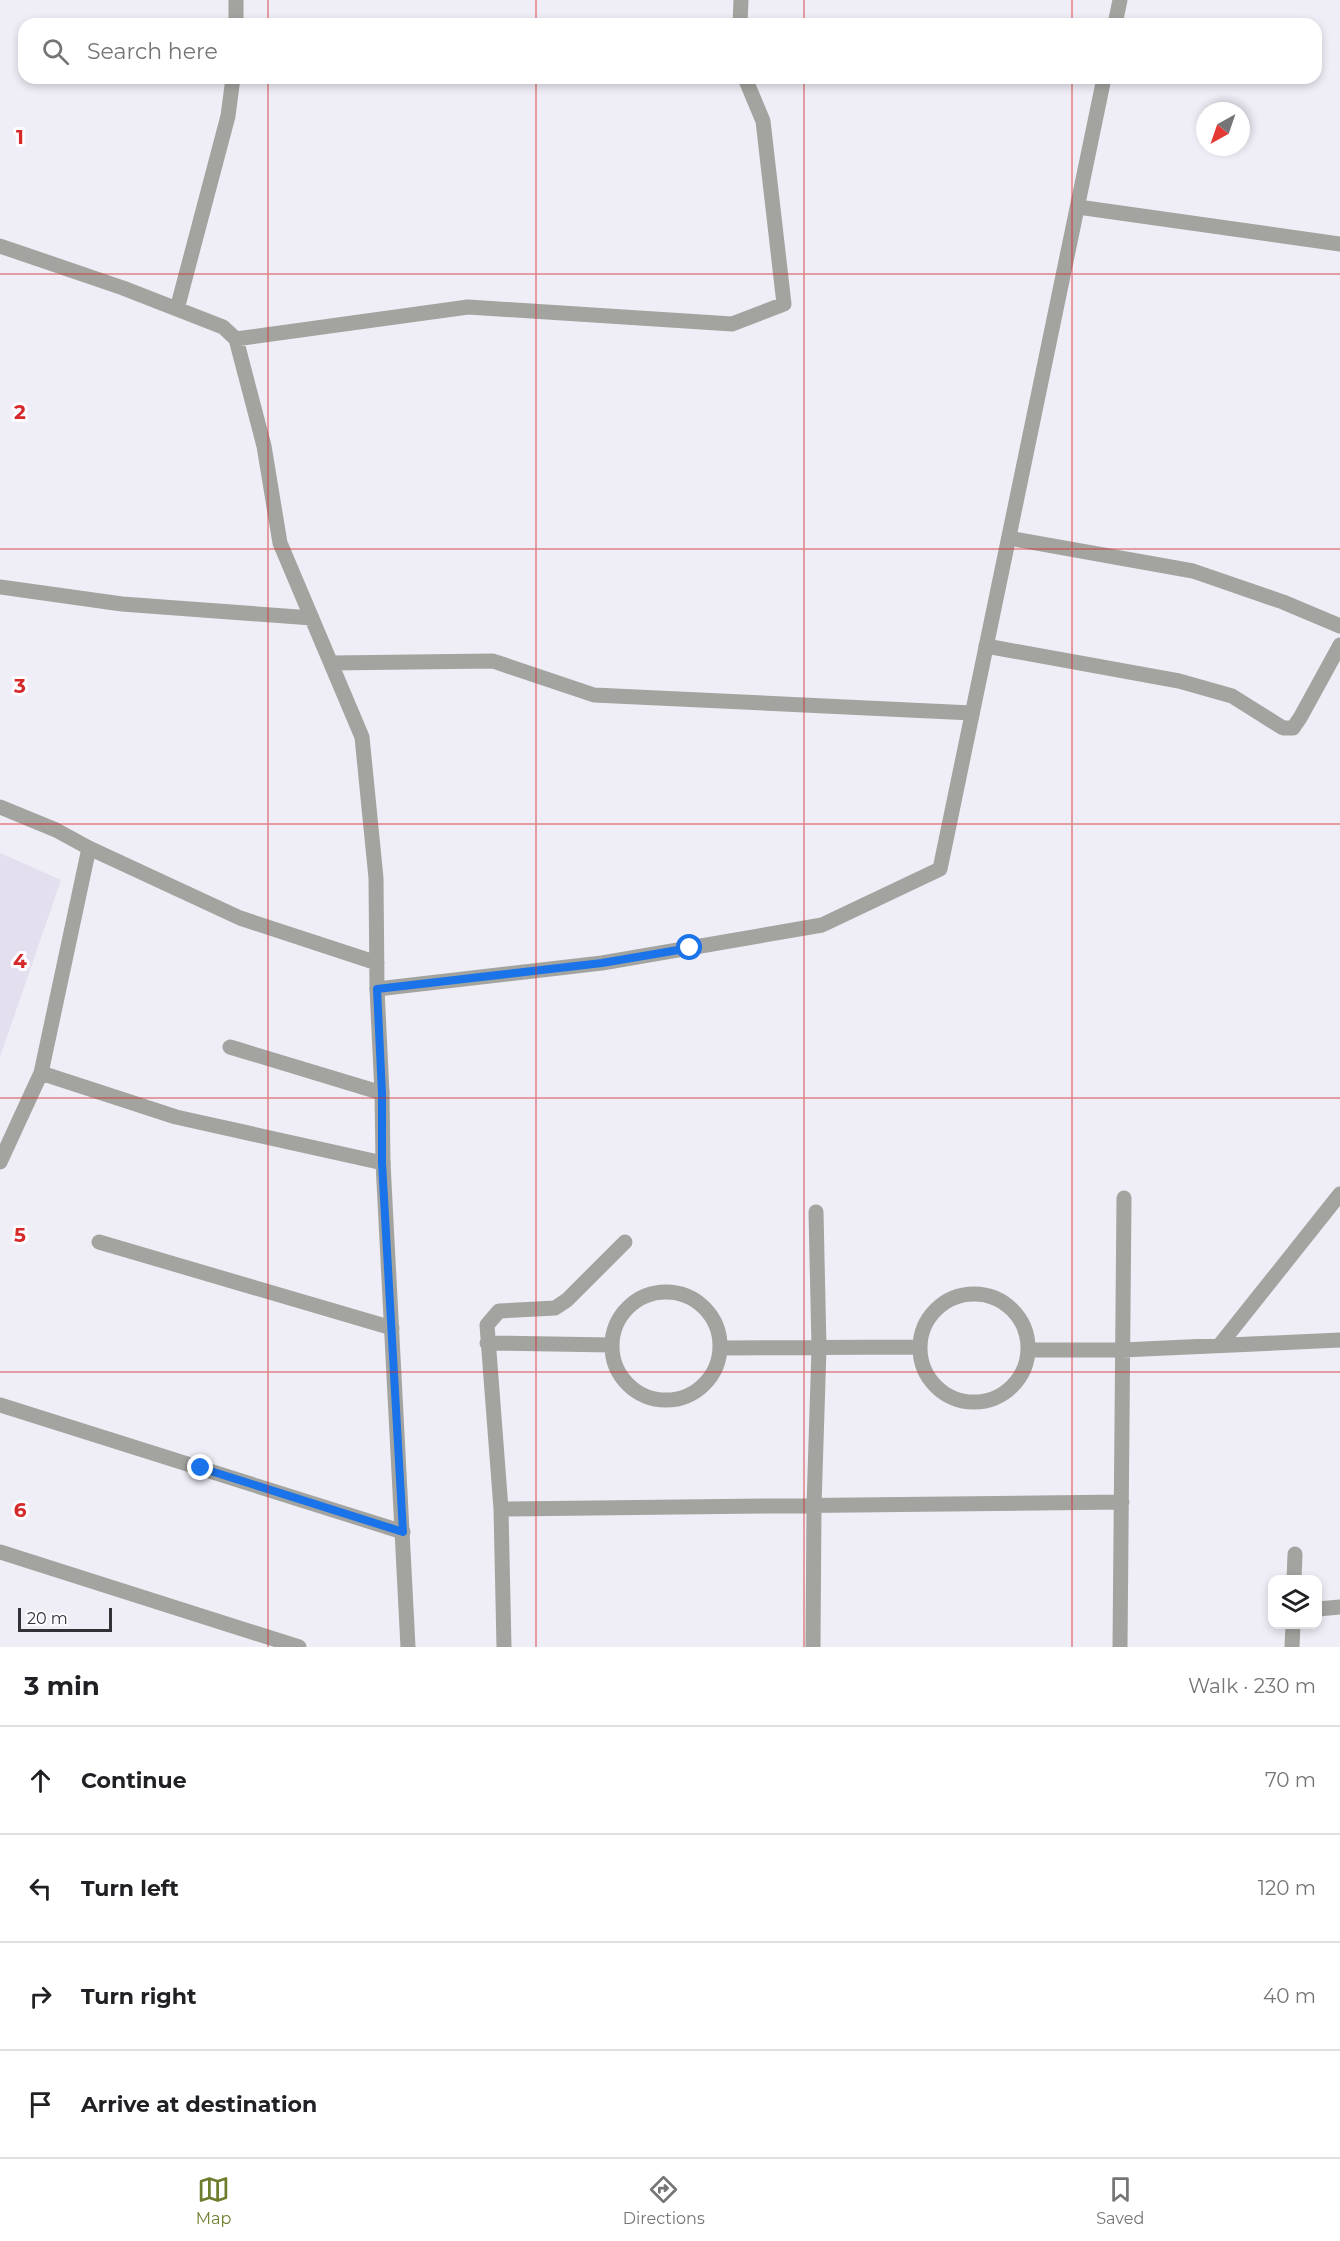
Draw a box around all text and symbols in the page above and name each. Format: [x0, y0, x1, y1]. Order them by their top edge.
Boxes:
search box [18, 18, 1322, 84]
icon: search [39, 35, 72, 68]
text: Search here [87, 38, 218, 65]
north arrow [1196, 102, 1250, 156]
text: 1 [16, 125, 24, 149]
text: 2 [14, 400, 26, 424]
text: 3 [13, 674, 26, 698]
route start [676, 934, 702, 960]
text: 4 [13, 949, 27, 973]
text: 5 [14, 1223, 26, 1247]
route end [187, 1454, 213, 1480]
text: 6 [14, 1498, 27, 1522]
map controls [1268, 1575, 1322, 1629]
button: layers [1268, 1575, 1322, 1629]
scale bar [18, 1605, 112, 1632]
text: 20 m [27, 1609, 68, 1628]
text: 3 min [24, 1670, 100, 1702]
text: Walk · 230 m [1188, 1674, 1316, 1698]
icon: ahead [24, 1764, 57, 1797]
text: Continue [81, 1767, 187, 1794]
text: 70 m [1265, 1768, 1316, 1792]
icon: left [24, 1872, 57, 1905]
text: Turn left [81, 1875, 179, 1902]
text: 120 m [1258, 1876, 1316, 1900]
icon: right [24, 1980, 57, 2013]
text: Turn right [81, 1983, 196, 2010]
text: 40 m [1263, 1984, 1316, 2008]
icon: arrive [24, 2088, 57, 2121]
text: Arrive at destination [81, 2091, 317, 2118]
tab: Map [196, 2173, 231, 2228]
tab: Directions [623, 2173, 705, 2228]
tab: Saved [1096, 2173, 1144, 2228]

